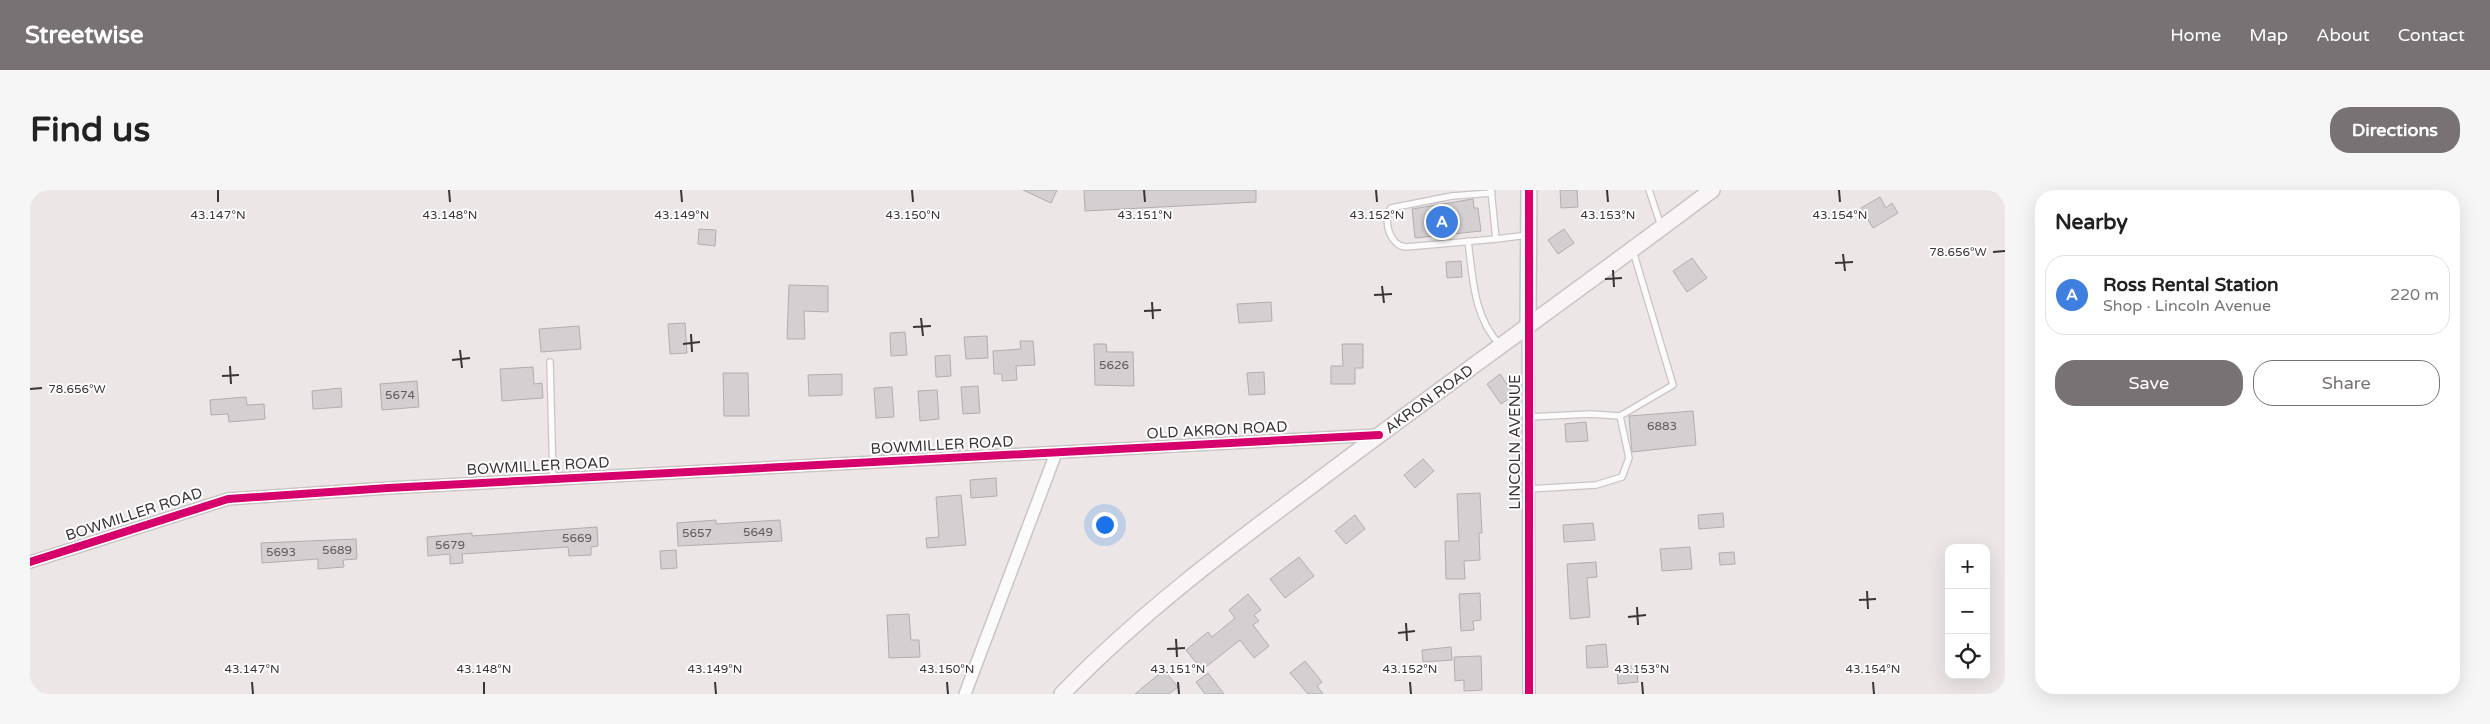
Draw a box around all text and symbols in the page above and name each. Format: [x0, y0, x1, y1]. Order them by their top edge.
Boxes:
text: Streetwise [25, 21, 144, 50]
text: Home [2170, 24, 2221, 46]
text: Map [2249, 24, 2288, 46]
text: About [2316, 24, 2370, 46]
text: Contact [2398, 24, 2465, 46]
button: Directions [2330, 107, 2460, 153]
text: Find us [30, 109, 150, 151]
pin: A [1426, 203, 1458, 241]
text: 43.147°N [190, 208, 246, 222]
text: 43.148°N [423, 208, 477, 222]
text: 43.149°N [655, 208, 709, 222]
text: 43.150°N [886, 208, 940, 222]
text: 43.151°N [1118, 208, 1172, 222]
text: 43.152°N [1350, 208, 1404, 222]
text: 43.153°N [1581, 208, 1635, 222]
text: 43.154°N [1813, 208, 1867, 222]
text: Nearby [2055, 210, 2128, 235]
text: 78.656°W [1929, 245, 1987, 259]
text: Ross Rental Station [2103, 274, 2279, 296]
text: A [2066, 285, 2078, 305]
text: 220 m [2390, 285, 2439, 305]
text: Shop · Lincoln Avenue [2103, 296, 2271, 316]
house number: 5626 [1099, 358, 1129, 372]
button: Save [2055, 360, 2243, 406]
button: Share [2253, 360, 2440, 406]
street label: AKRON ROAD [1381, 361, 1477, 437]
street label: LINCOLN AVENUE [1506, 374, 1524, 510]
text: 78.656°W [48, 382, 106, 396]
house number: 5674 [385, 388, 416, 402]
street label: OLD AKRON ROAD [1146, 417, 1288, 443]
house number: 6883 [1647, 419, 1677, 433]
street label: BOWMILLER ROAD [870, 432, 1014, 458]
street label: BOWMILLER ROAD [466, 453, 610, 479]
street label: BOWMILLER ROAD [63, 483, 205, 545]
your location [1092, 512, 1118, 538]
house number: 5649 [743, 525, 773, 539]
house number: 5657 [682, 526, 712, 540]
house number: 5669 [562, 531, 592, 545]
house number: 5679 [435, 538, 465, 552]
house number: 5689 [322, 543, 352, 557]
map controls [1945, 544, 1990, 679]
button: + [1945, 544, 1990, 589]
house number: 5693 [266, 545, 296, 559]
button: − [1945, 589, 1990, 634]
button: locate [1945, 634, 1990, 679]
text: 43.147°N [224, 662, 280, 676]
text: 43.148°N [457, 662, 511, 676]
text: 43.149°N [688, 662, 742, 676]
text: 43.150°N [920, 662, 974, 676]
text: 43.151°N [1151, 662, 1205, 676]
text: 43.152°N [1383, 662, 1437, 676]
text: 43.153°N [1615, 662, 1669, 676]
text: 43.154°N [1846, 662, 1900, 676]

